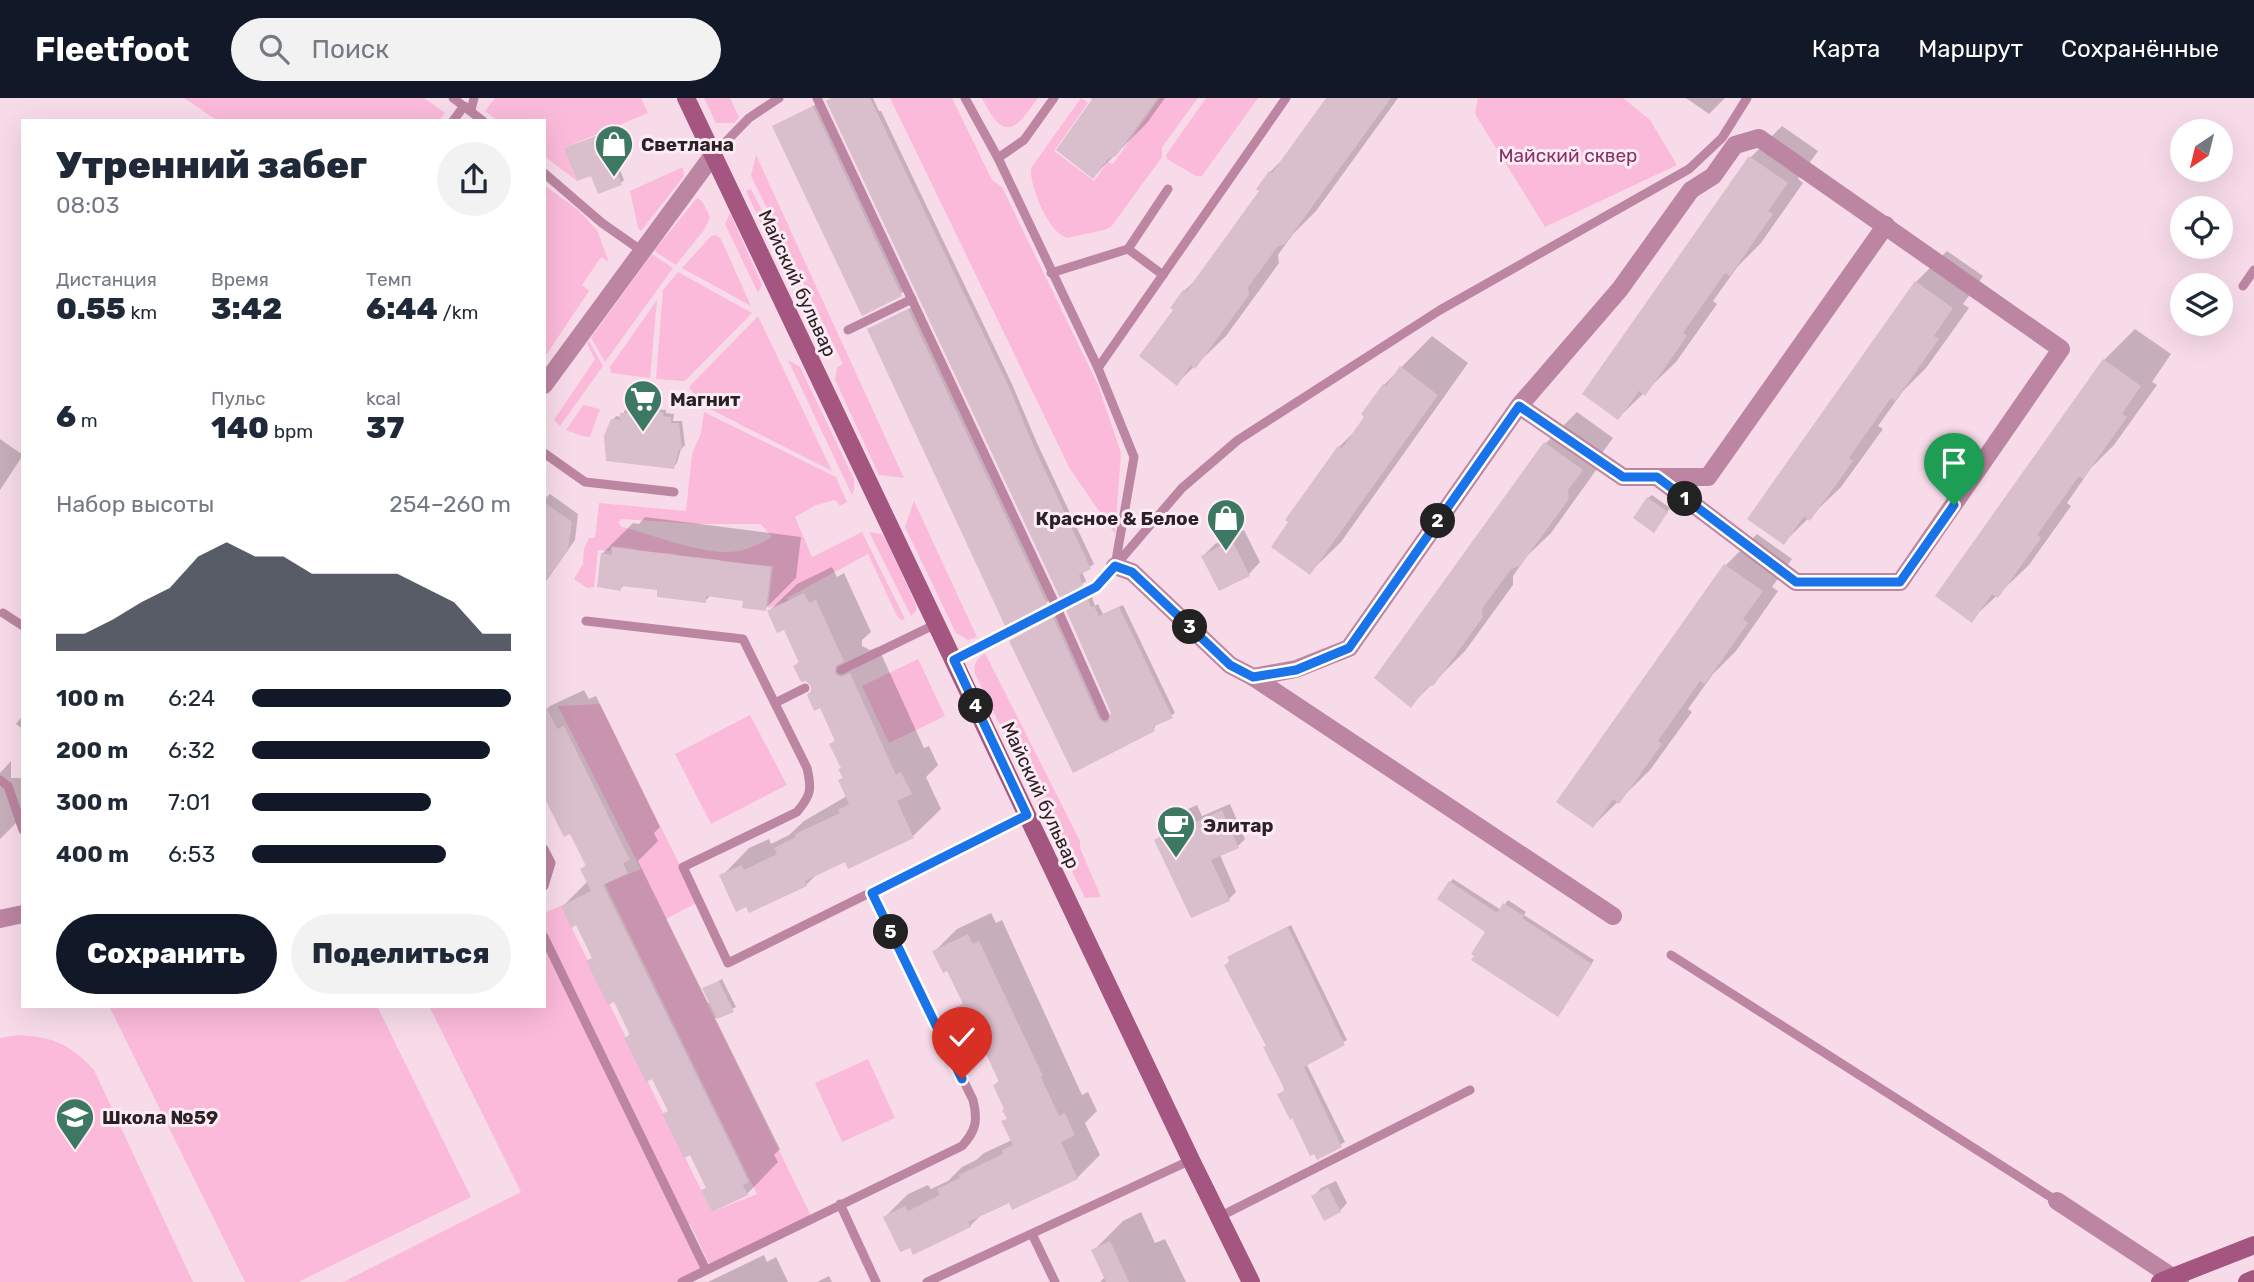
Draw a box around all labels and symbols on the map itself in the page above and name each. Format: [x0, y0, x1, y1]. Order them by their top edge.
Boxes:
north arrow [2170, 119, 2233, 182]
shop icon: Светлана [593, 123, 635, 178]
place label: Светлана [641, 133, 734, 156]
park label: Майский сквер [1499, 144, 1637, 167]
street label: Майский бульвар [753, 206, 842, 360]
supermarket icon: Магнит [622, 378, 664, 433]
place label: Магнит [670, 388, 741, 411]
pin [1924, 433, 1984, 505]
pin: 1 [1668, 482, 1702, 516]
shop icon: Красное & Белое [1205, 497, 1247, 552]
pin: 2 [1420, 504, 1456, 538]
place label: Красное & Белое [1036, 507, 1199, 530]
pin: 3 [1172, 610, 1208, 644]
pin: 4 [958, 688, 993, 724]
street label: Майский бульвар [996, 718, 1085, 872]
cafe icon: Элитар [1155, 804, 1197, 859]
place label: Элитар [1203, 814, 1274, 837]
pin: 5 [874, 914, 908, 950]
pin [932, 1007, 992, 1079]
school or university icon: Школа №59 [54, 1096, 96, 1151]
place label: Школа №59 [102, 1106, 218, 1129]

